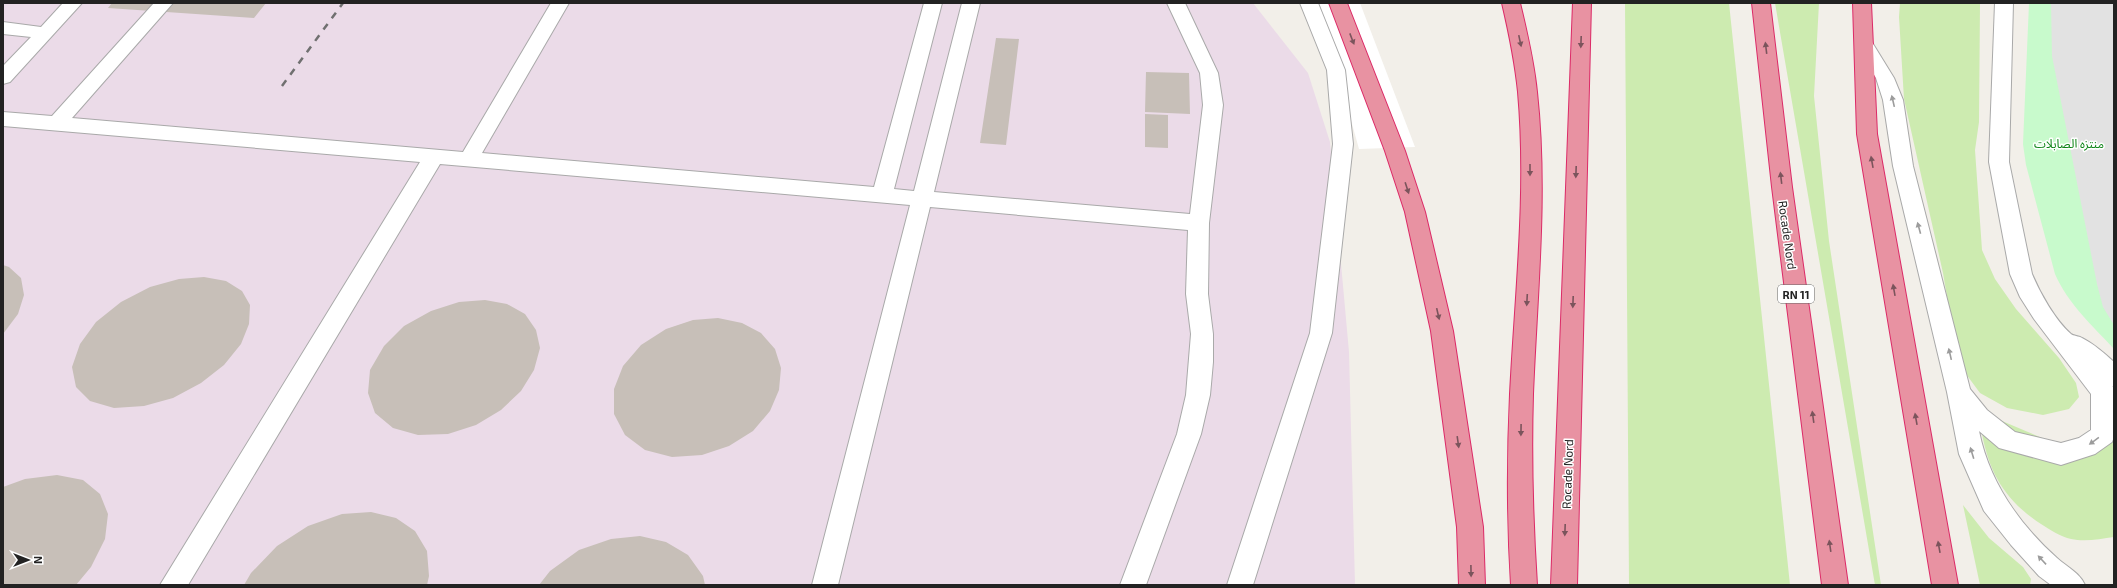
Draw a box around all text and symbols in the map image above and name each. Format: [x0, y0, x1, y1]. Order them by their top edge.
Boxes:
one-way arrow [1350, 34, 1356, 46]
one-way arrow [1517, 35, 1523, 47]
one-way arrow [1577, 36, 1584, 48]
one-way arrow [1763, 42, 1769, 54]
one-way arrow [1889, 95, 1895, 107]
park label: منتزه الصابلات [2034, 136, 2104, 151]
one-way arrow [1868, 156, 1874, 169]
one-way arrow [1527, 164, 1533, 177]
one-way arrow [1573, 166, 1580, 178]
one-way arrow [1778, 171, 1784, 184]
one-way arrow [1404, 182, 1410, 194]
street label: Rocade Nord [1776, 200, 1800, 270]
one-way arrow [1915, 222, 1921, 234]
one-way arrow [1891, 284, 1897, 297]
road number: RN 11 [1778, 285, 1814, 303]
one-way arrow [1523, 294, 1530, 306]
one-way arrow [1570, 296, 1576, 309]
one-way arrow [1436, 308, 1442, 320]
one-way arrow [1946, 348, 1952, 360]
one-way arrow [1809, 411, 1816, 424]
one-way arrow [1913, 412, 1919, 425]
one-way arrow [1518, 424, 1525, 436]
one-way arrow [1455, 436, 1461, 448]
one-way arrow [2089, 437, 2100, 445]
street label: Rocade Nord [1559, 439, 1575, 509]
one-way arrow [1969, 446, 1975, 458]
one-way arrow [1562, 524, 1569, 536]
north arrow [8, 540, 48, 580]
one-way arrow [1826, 540, 1833, 552]
one-way arrow [1936, 540, 1942, 553]
one-way arrow [2037, 555, 2047, 565]
text: N [32, 556, 45, 564]
one-way arrow [1468, 565, 1474, 578]

